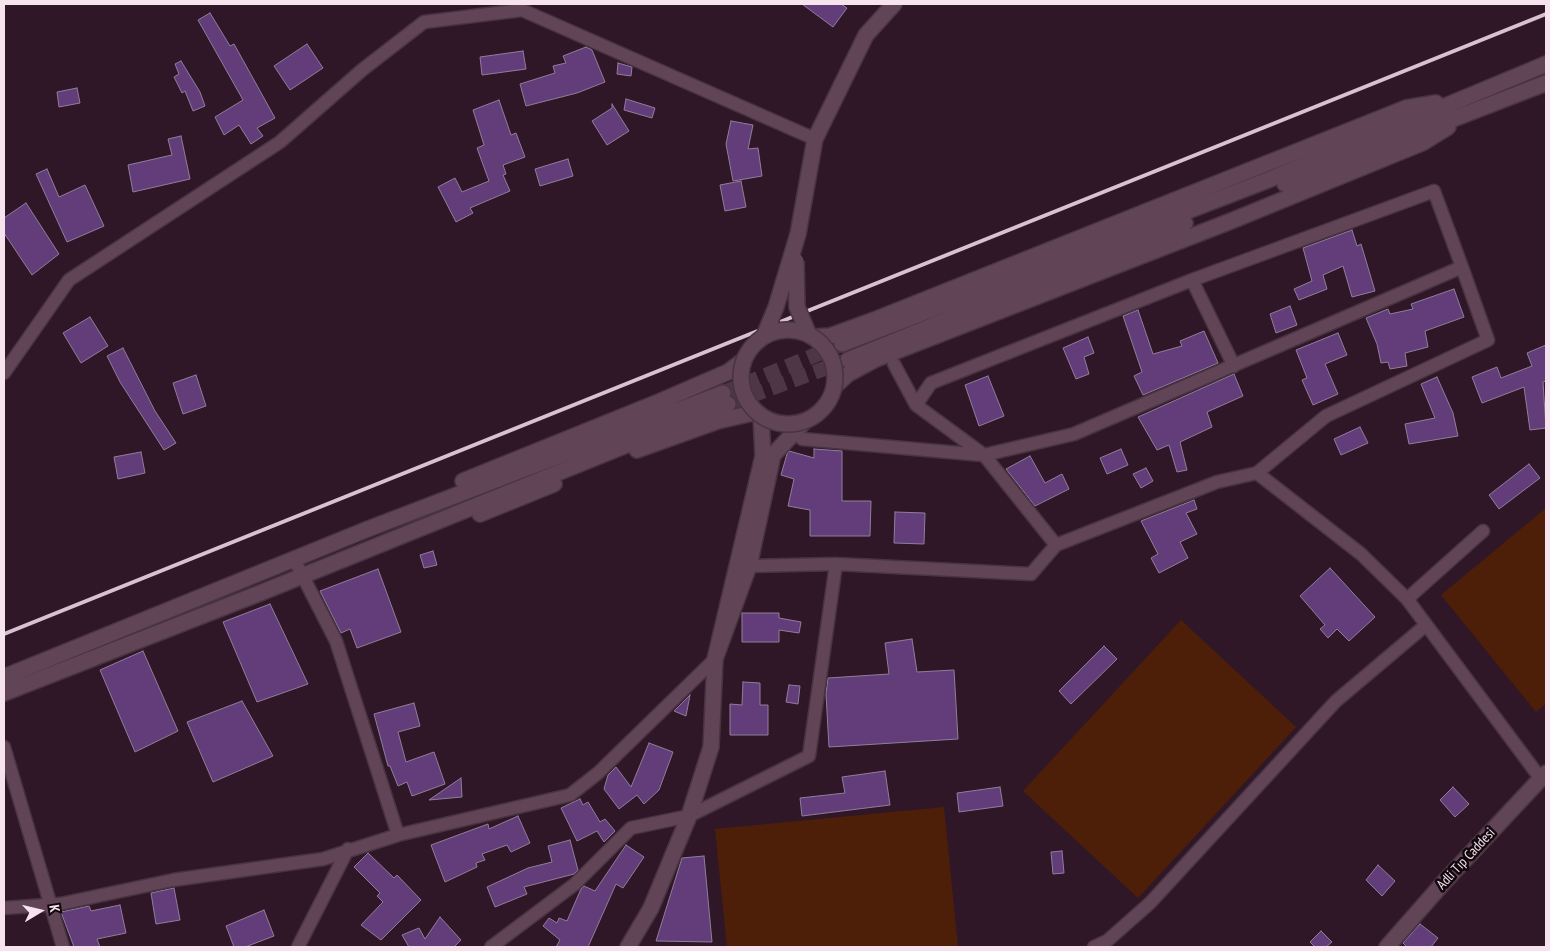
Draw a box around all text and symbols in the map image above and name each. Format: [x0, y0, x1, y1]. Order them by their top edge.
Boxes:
street label: Adli Tıp Caddesi [1433, 825, 1499, 893]
north arrow [15, 886, 65, 936]
text: K [45, 904, 64, 914]

